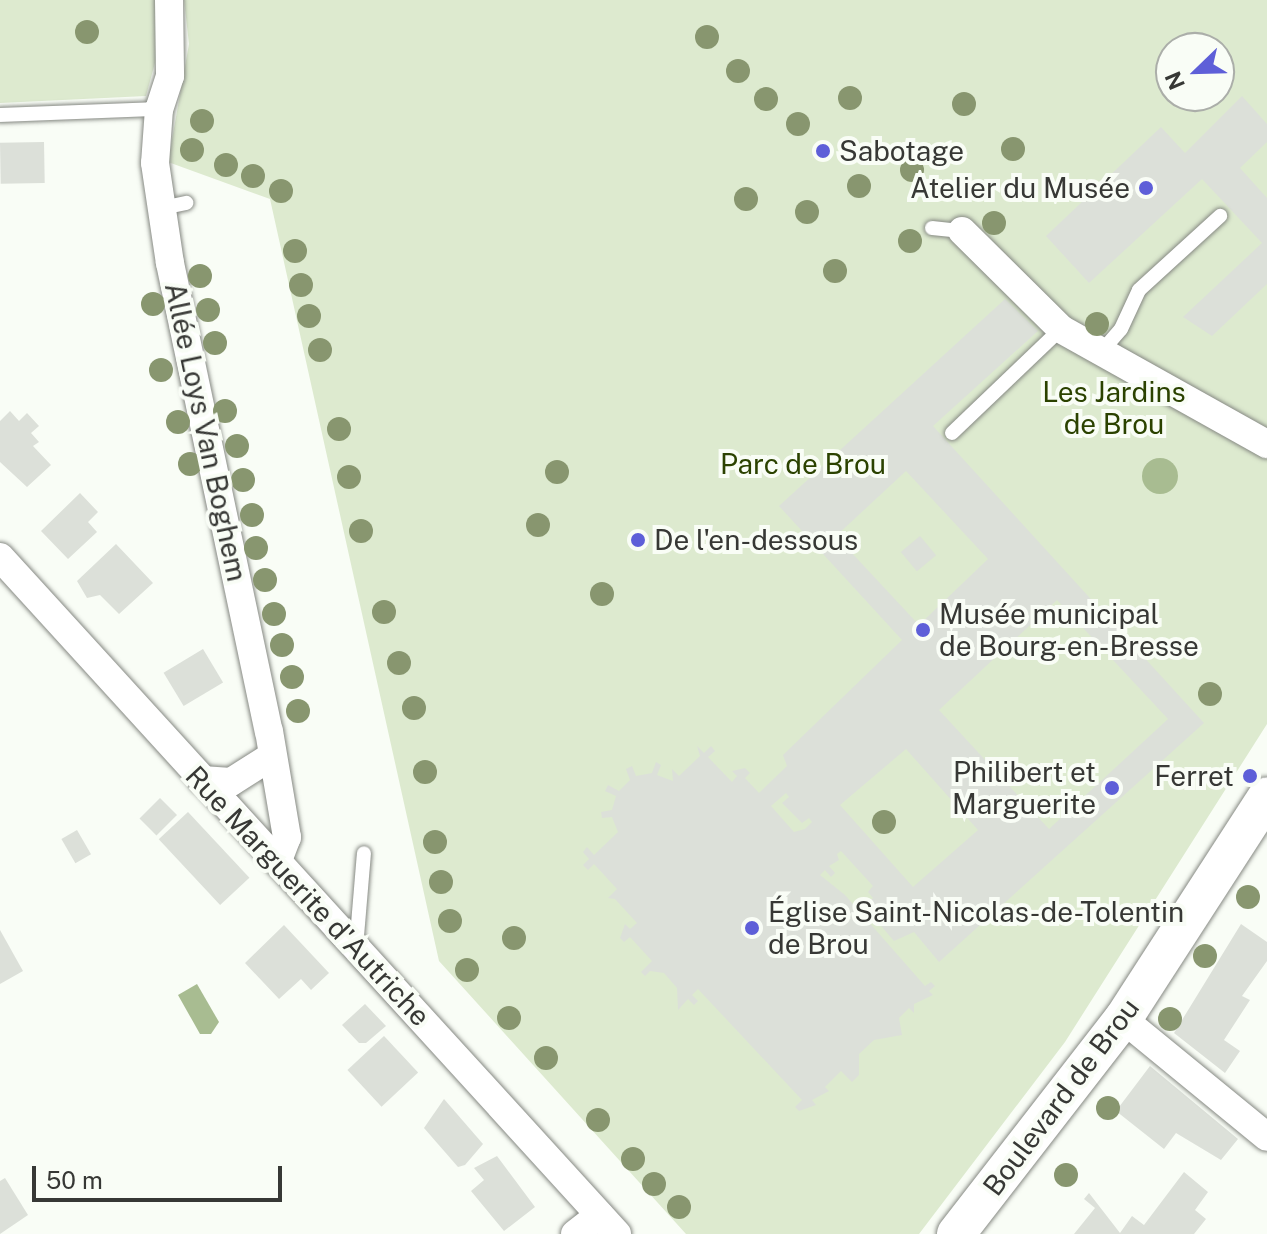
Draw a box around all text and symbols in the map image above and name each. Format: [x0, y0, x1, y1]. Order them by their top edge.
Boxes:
north arrow [1155, 32, 1235, 112]
text: N [1159, 68, 1190, 94]
place label: Sabotage [839, 134, 964, 168]
marker: Sabotage [814, 142, 832, 160]
place label: Atelier du Musée [910, 171, 1130, 205]
marker: Atelier du Musée [1137, 179, 1155, 197]
street label: Allée Loys Van Boghem [158, 279, 254, 585]
park label: Les Jardins de Brou [1042, 375, 1186, 441]
park label: Parc de Brou [720, 447, 886, 481]
place label: De l'en-dessous [654, 523, 858, 557]
marker: De l'en-dessous [629, 531, 647, 549]
place label: Musée municipal de Bourg-en-Bresse [939, 597, 1199, 663]
marker: Musée municipal de Bourg-en-Bresse [914, 621, 932, 639]
place label: Philibert et Marguerite [952, 755, 1096, 821]
street label: Rue Marguerite d'Autriche [179, 759, 437, 1033]
place label: Ferret [1154, 759, 1234, 793]
marker: Ferret [1241, 767, 1259, 785]
marker: Philibert et Marguerite [1103, 779, 1121, 797]
place label: Église Saint-Nicolas-de-Tolentin de Brou [768, 895, 1184, 961]
marker: Église Saint-Nicolas-de-Tolentin de Brou [743, 919, 761, 937]
street label: Boulevard de Brou [976, 992, 1146, 1202]
scale bar [36, 1150, 286, 1200]
text: 50 m [46, 1166, 103, 1194]

